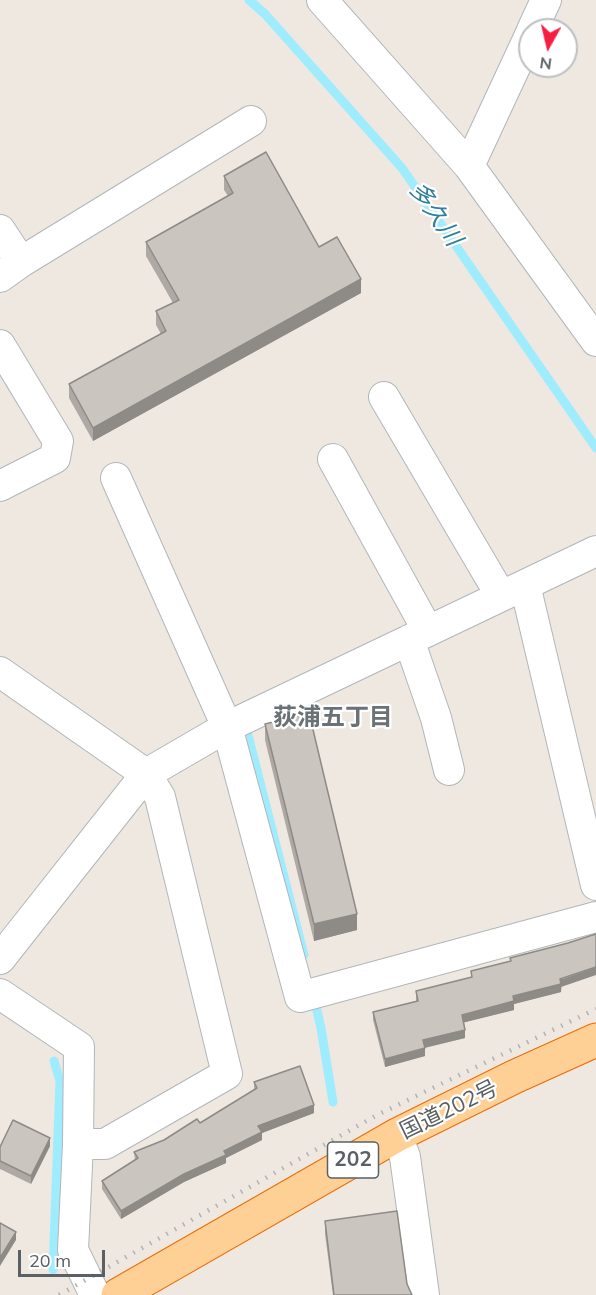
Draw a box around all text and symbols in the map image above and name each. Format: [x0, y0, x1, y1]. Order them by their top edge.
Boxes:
north arrow [518, 18, 578, 78]
text: N [538, 53, 553, 75]
water label: 多久川 [403, 176, 467, 252]
district label: 荻浦五丁目 [273, 704, 393, 732]
street label: 国道202号 [396, 1075, 502, 1145]
road number: 202 [328, 1142, 378, 1178]
scale bar [21, 1238, 108, 1276]
text: 20 m [29, 1249, 71, 1272]

